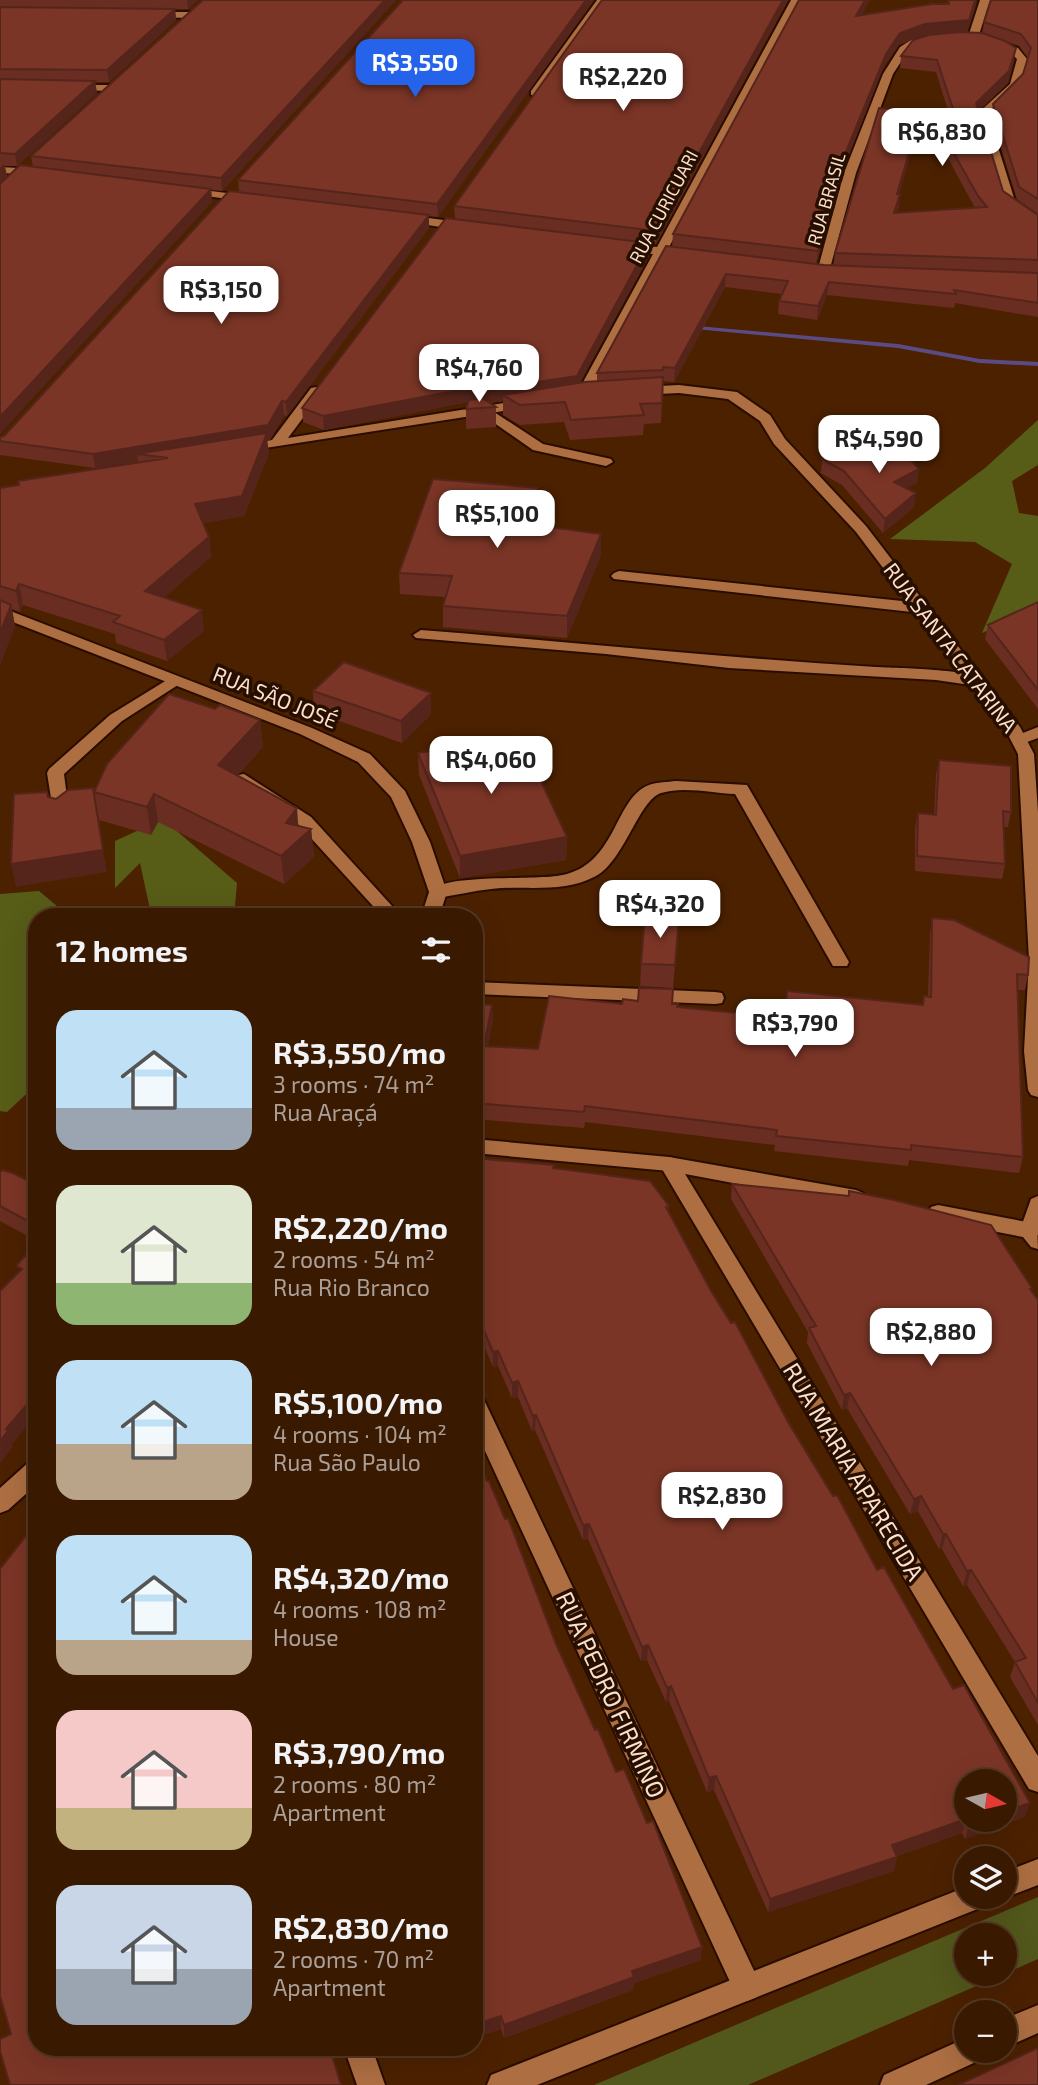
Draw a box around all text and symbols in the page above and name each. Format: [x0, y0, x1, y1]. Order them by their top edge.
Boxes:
pin: R$3,550 [350, 40, 480, 99]
text: R$3,550 [372, 48, 458, 76]
pin: R$2,220 [558, 54, 688, 113]
text: R$2,220 [579, 62, 667, 90]
pin: R$6,830 [877, 108, 1007, 168]
text: R$6,830 [897, 117, 987, 145]
street label: RUA CURICUARI [624, 146, 702, 267]
street label: RUA BRASIL [802, 150, 850, 248]
pin: R$3,150 [156, 266, 286, 326]
text: R$3,150 [180, 275, 262, 303]
pin: R$4,760 [414, 344, 544, 404]
text: R$4,760 [435, 353, 523, 381]
pin: R$4,590 [814, 416, 944, 475]
text: R$4,590 [834, 424, 924, 452]
pin: R$5,100 [432, 490, 562, 550]
text: R$5,100 [455, 499, 539, 527]
street label: RUA SANTA CATARINA [879, 557, 1023, 737]
street label: RUA SÃO JOSÉ [210, 660, 341, 733]
pin: R$4,060 [426, 736, 556, 796]
text: R$4,060 [445, 745, 537, 773]
pin: R$4,320 [595, 880, 725, 940]
text: R$4,320 [615, 889, 705, 917]
icon: filters [417, 931, 455, 969]
text: 12 homes [56, 932, 188, 968]
pin: R$3,790 [730, 1000, 860, 1059]
text: R$3,790 [752, 1008, 838, 1036]
text: R$3,550/mo [273, 1034, 446, 1070]
icon: home [112, 1038, 196, 1122]
text: 3 rooms · 74 m² [273, 1070, 434, 1098]
text: Rua Araçá [273, 1098, 378, 1126]
text: R$2,220/mo [273, 1209, 448, 1245]
icon: home [112, 1213, 196, 1297]
text: 2 rooms · 54 m² [273, 1245, 435, 1273]
text: Rua Rio Branco [273, 1273, 430, 1301]
pin: R$2,880 [866, 1308, 996, 1368]
text: R$2,880 [886, 1317, 976, 1345]
street label: RUA MARIA APARECIDA [778, 1357, 931, 1585]
text: R$5,100/mo [273, 1384, 443, 1420]
icon: home [112, 1388, 196, 1472]
text: 4 rooms · 104 m² [273, 1420, 447, 1448]
text: Rua São Paulo [273, 1448, 421, 1476]
pin: R$2,830 [657, 1472, 787, 1532]
text: R$2,830 [677, 1481, 767, 1509]
text: R$4,320/mo [273, 1559, 449, 1595]
icon: home [112, 1563, 196, 1647]
street label: RUA PEDRO FIRMINO [551, 1586, 672, 1802]
text: 4 rooms · 108 m² [273, 1595, 447, 1623]
text: House [273, 1623, 339, 1651]
text: R$3,790/mo [273, 1734, 445, 1770]
icon: home [112, 1738, 196, 1822]
north arrow [954, 1769, 1017, 1832]
map controls [954, 1769, 1017, 2063]
text: 2 rooms · 80 m² [273, 1770, 436, 1798]
text: Apartment [273, 1798, 386, 1826]
button: layers [954, 1846, 1017, 1909]
text: R$2,830/mo [273, 1909, 449, 1945]
icon: home [112, 1913, 196, 1997]
button: + [954, 1923, 1017, 1986]
text: 2 rooms · 70 m² [273, 1945, 434, 1973]
text: Apartment [273, 1973, 386, 2001]
button: − [954, 2000, 1017, 2063]

